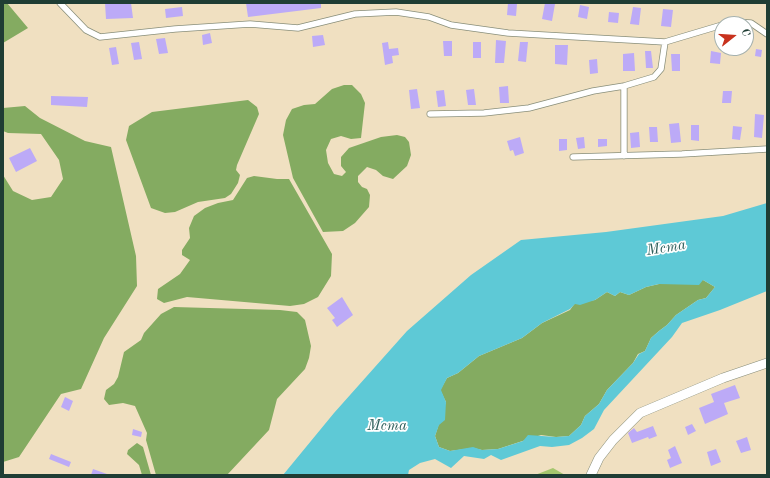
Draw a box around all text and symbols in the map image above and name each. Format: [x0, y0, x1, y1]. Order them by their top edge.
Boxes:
north arrow [714, 16, 754, 56]
text: С [739, 28, 751, 38]
water label: Мста [645, 236, 687, 260]
water label: Мста [367, 417, 407, 435]

